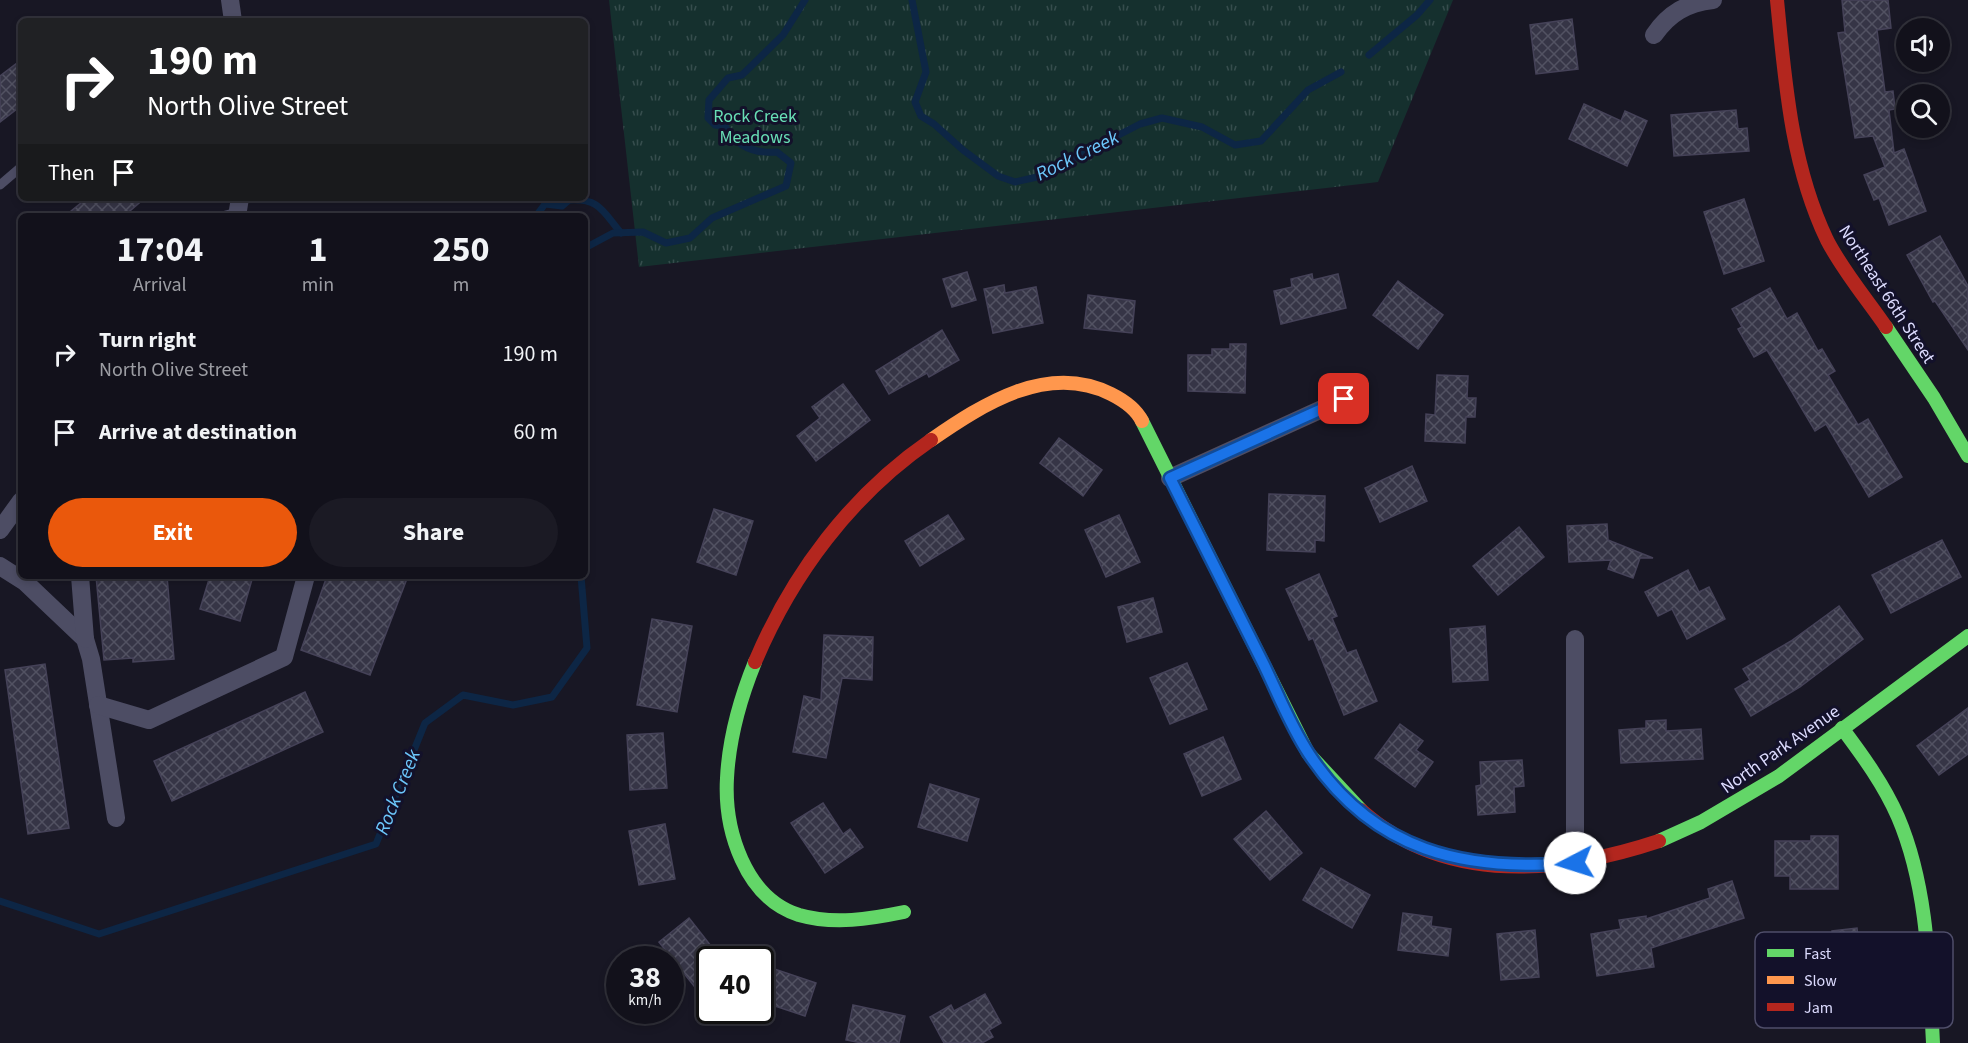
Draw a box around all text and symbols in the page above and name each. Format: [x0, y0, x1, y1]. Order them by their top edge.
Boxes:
map controls [1896, 18, 1950, 138]
button: sound [1896, 18, 1950, 72]
text: 190 m [147, 31, 258, 91]
icon: right [48, 42, 126, 120]
button: search [1896, 84, 1950, 138]
text: North Olive Street [147, 87, 348, 126]
park label: Rock Creek Meadows [713, 104, 797, 150]
water label: Rock Creek [1031, 123, 1124, 188]
icon: arrive [107, 156, 140, 189]
text: Then [48, 157, 95, 189]
street label: Northeast 66th Street [1832, 220, 1941, 368]
text: 17:04 [116, 224, 203, 275]
text: 1 [308, 224, 327, 275]
text: 250 [433, 224, 490, 275]
text: Arrival [133, 271, 187, 299]
text: min [302, 271, 334, 299]
text: m [453, 271, 469, 299]
text: Turn right [99, 324, 196, 356]
icon: right [48, 338, 81, 371]
text: 190 m [503, 338, 558, 370]
text: North Olive Street [99, 356, 248, 384]
pin [1318, 373, 1369, 424]
icon: arrive [1327, 382, 1360, 415]
icon: arrive [48, 416, 81, 449]
text: Arrive at destination [99, 416, 297, 448]
text: 60 m [513, 416, 558, 448]
button: Exit [48, 498, 297, 567]
button: Share [309, 498, 558, 567]
street label: North Park Avenue [1716, 699, 1845, 800]
water label: Rock Creek [368, 745, 428, 839]
position arrow [1543, 831, 1607, 895]
legend [1755, 932, 1953, 1028]
text: Fast [1804, 943, 1832, 965]
speed limit sign: 40 [696, 946, 774, 1024]
text: 38 [629, 956, 661, 999]
text: Slow [1804, 970, 1837, 992]
text: km/h [628, 990, 662, 1011]
text: Jam [1804, 997, 1833, 1019]

